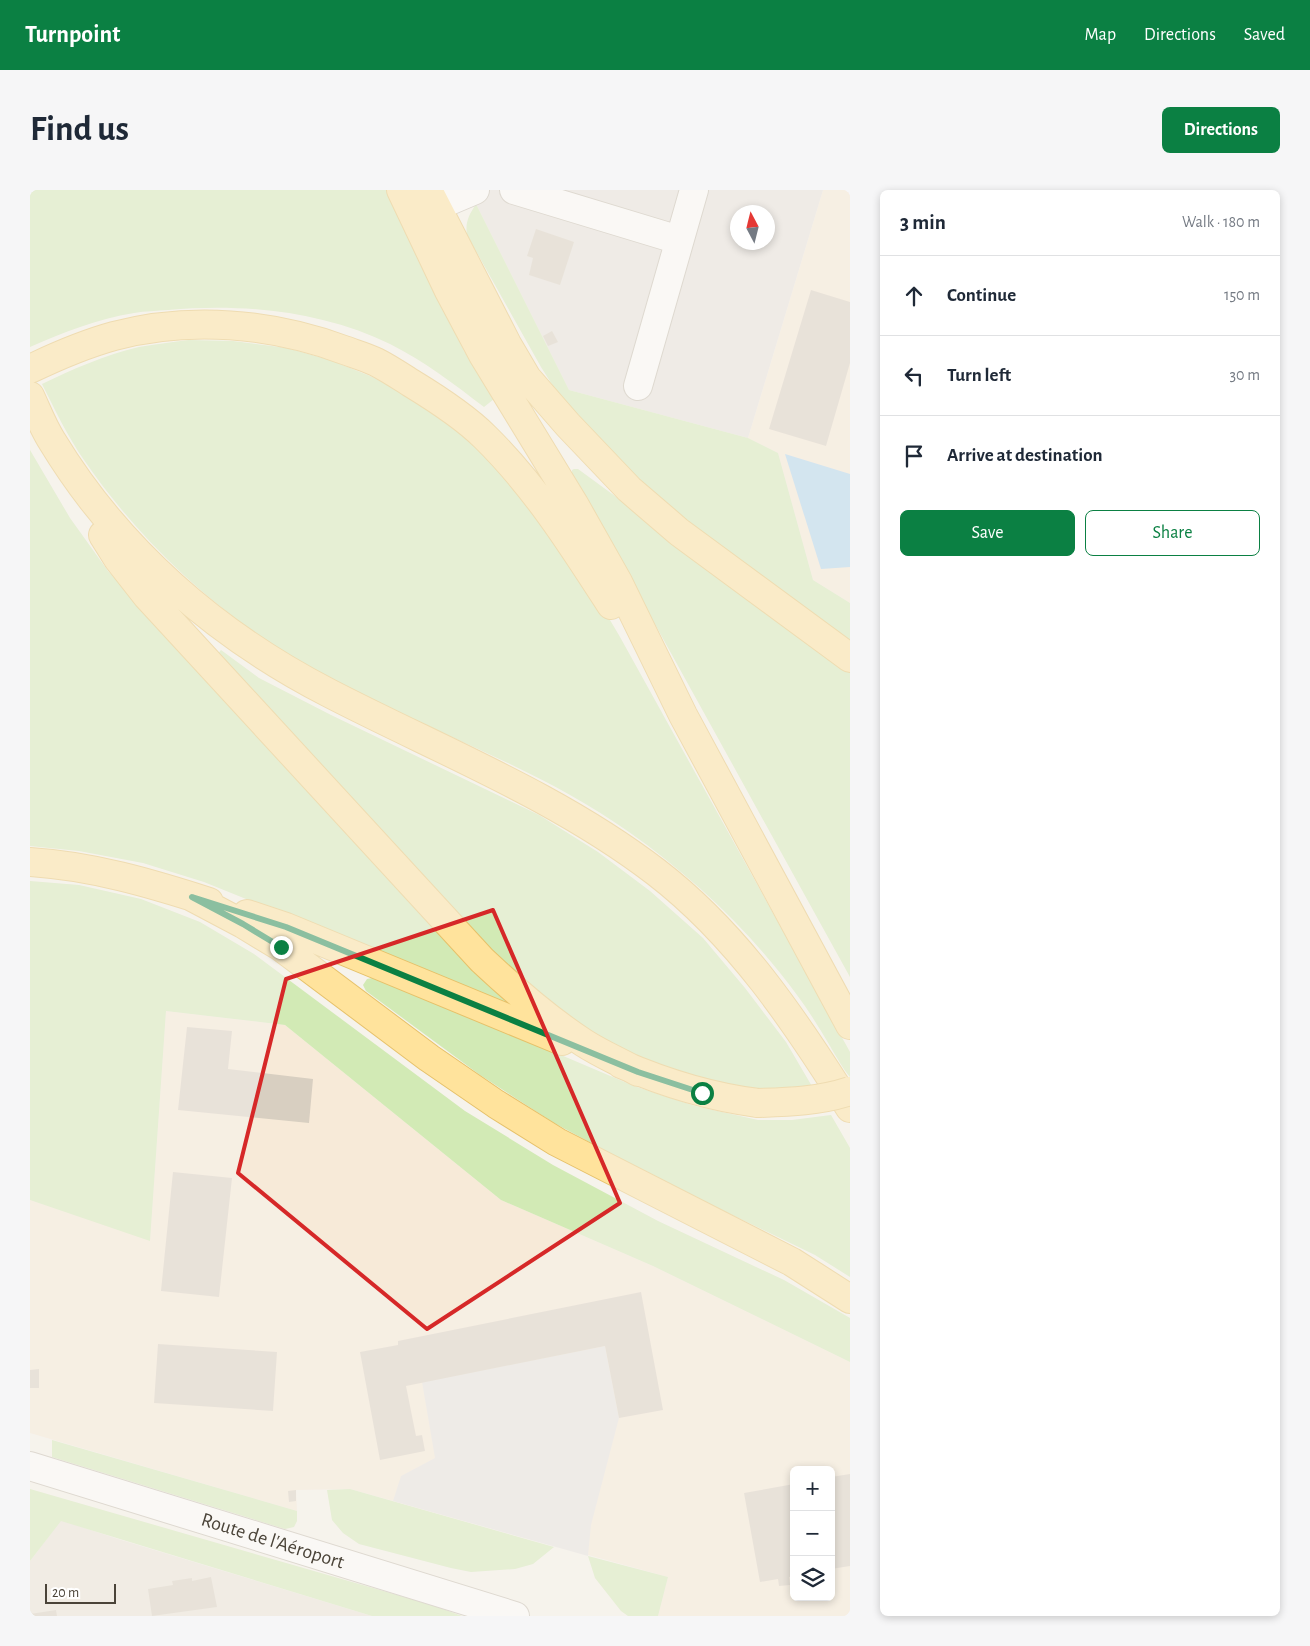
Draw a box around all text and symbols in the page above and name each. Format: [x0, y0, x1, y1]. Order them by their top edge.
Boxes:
text: Turnpoint [25, 23, 120, 47]
text: Map [1085, 26, 1116, 44]
text: Directions [1144, 26, 1216, 44]
text: Saved [1244, 26, 1285, 44]
button: Directions [1162, 107, 1280, 153]
text: Find us [30, 112, 129, 147]
north arrow [730, 205, 775, 250]
text: 3 min [900, 212, 946, 233]
text: Walk · 180 m [1182, 214, 1260, 230]
icon: ahead [900, 282, 928, 310]
text: Continue [947, 286, 1016, 305]
text: 150 m [1224, 287, 1260, 303]
icon: left [900, 362, 928, 390]
text: Turn left [947, 366, 1011, 385]
text: 30 m [1230, 367, 1260, 383]
icon: arrive [900, 442, 928, 470]
text: Arrive at destination [947, 446, 1103, 465]
button: Save [900, 510, 1075, 556]
button: Share [1085, 510, 1260, 556]
route end [270, 936, 293, 959]
route start [691, 1082, 714, 1105]
map controls [790, 1466, 835, 1601]
button: + [790, 1466, 835, 1511]
street label: Route de l'Aéroport [199, 1510, 347, 1573]
button: − [790, 1511, 835, 1556]
button: layers [790, 1556, 835, 1601]
scale bar [45, 1581, 116, 1604]
text: 20 m [52, 1586, 79, 1600]

